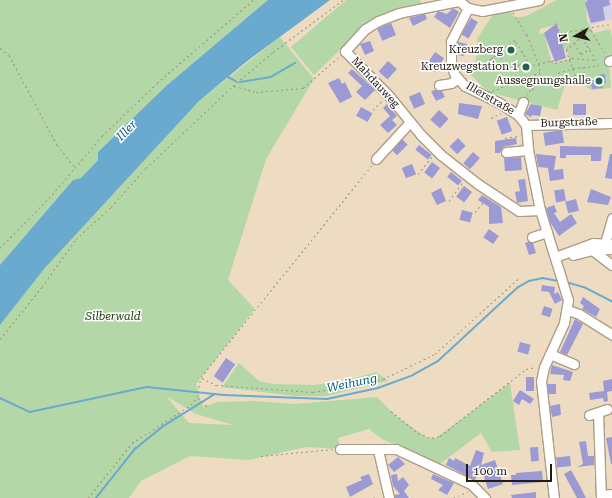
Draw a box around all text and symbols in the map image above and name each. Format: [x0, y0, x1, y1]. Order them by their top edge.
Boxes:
north arrow [556, 16, 596, 56]
text: N [557, 33, 571, 43]
place label: Kreuzberg [449, 43, 503, 57]
marker: Kreuzberg [506, 45, 516, 55]
street label: Mahdauweg [348, 55, 402, 111]
place label: Kreuzwegstation 1 [421, 60, 518, 74]
marker: Kreuzwegstation 1 [521, 62, 531, 72]
place label: Aussegnungshalle [496, 74, 591, 88]
marker: Aussegnungshalle [594, 76, 604, 86]
street label: Illerstraße [463, 80, 517, 118]
street label: Burgstraße [540, 115, 598, 131]
water label: Iller [114, 118, 140, 144]
park label: Silberwald [85, 310, 141, 324]
water label: Weihung [325, 372, 379, 396]
scale bar [468, 456, 554, 482]
text: 100 m [473, 464, 507, 478]

